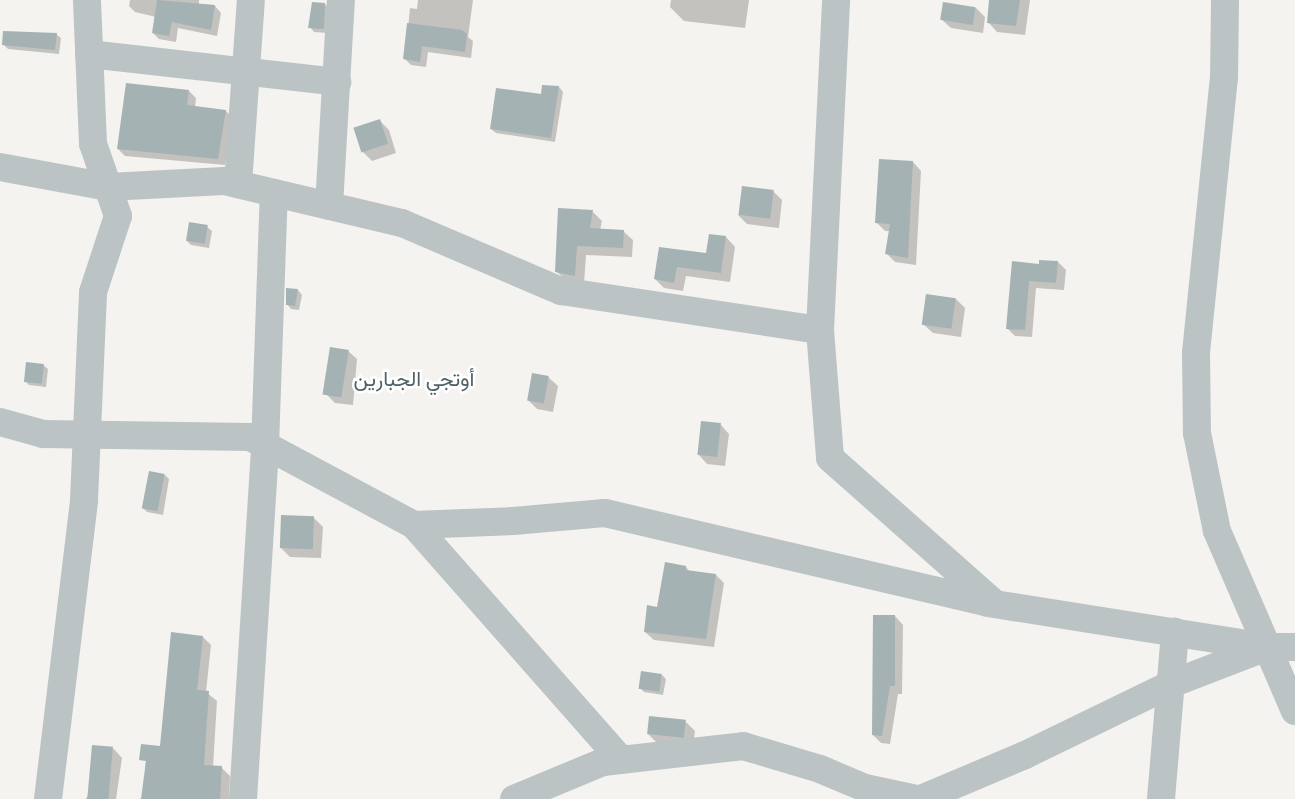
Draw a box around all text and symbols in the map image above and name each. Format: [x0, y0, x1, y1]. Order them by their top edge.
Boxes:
district label: أوتجي الجبارين [354, 366, 474, 392]

